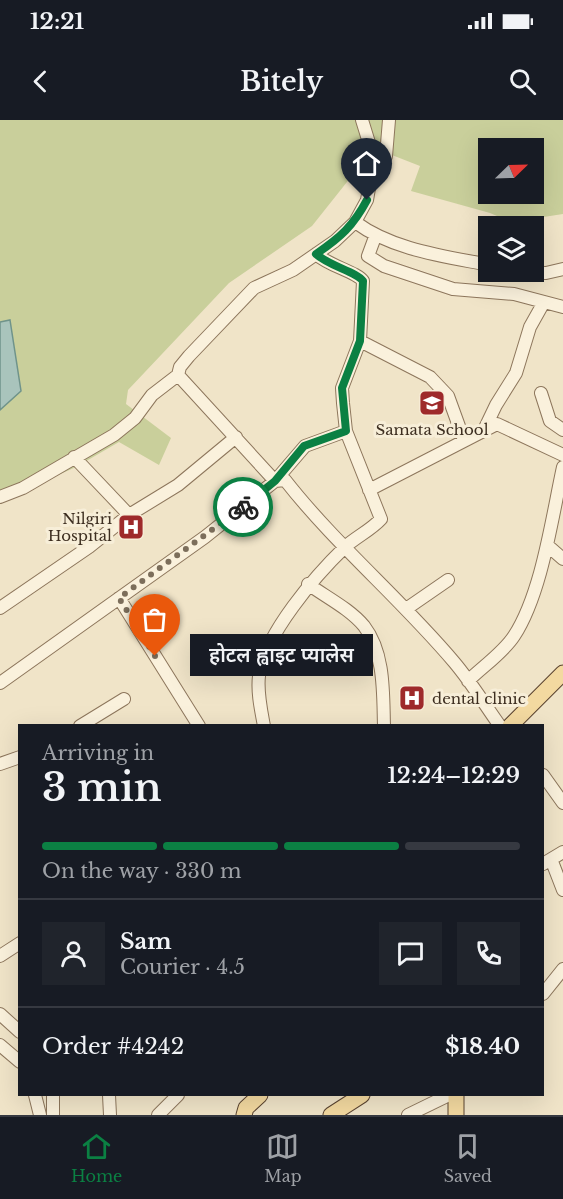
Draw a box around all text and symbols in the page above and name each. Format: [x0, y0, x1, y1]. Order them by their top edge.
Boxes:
text: 12:21 [30, 8, 84, 35]
icon: back [24, 65, 57, 98]
text: Bitely [240, 65, 323, 98]
icon: search [506, 65, 539, 98]
pin [341, 138, 392, 200]
north arrow [478, 138, 544, 204]
map controls [478, 138, 544, 282]
icon: home [350, 147, 383, 180]
button: layers [478, 216, 544, 282]
school or university icon: Samata School [417, 388, 447, 418]
place label: Samata School [375, 420, 489, 439]
courier [213, 477, 273, 537]
icon: bike [227, 491, 260, 524]
place label: Nilgiri Hospital [48, 509, 112, 545]
hospital icon: Nilgiri Hospital [116, 512, 146, 542]
pin [129, 594, 180, 656]
icon: bag [138, 603, 171, 636]
callout: होटल ह्वाइट प्यालेस [191, 635, 374, 677]
text: होटल ह्वाइट प्यालेस [209, 643, 354, 667]
hospital icon: dental clinic [397, 683, 427, 713]
place label: dental clinic [432, 689, 526, 708]
text: Arriving in [42, 741, 154, 765]
text: 12:24–12:29 [387, 762, 520, 789]
text: 3 min [42, 763, 162, 812]
text: On the way · 330 m [42, 859, 241, 883]
button: person [42, 922, 105, 985]
button: chat [379, 922, 442, 985]
button: phone [457, 922, 520, 985]
text: Sam [120, 928, 172, 955]
text: Courier · 4.5 [120, 955, 245, 979]
text: Order #4242 [42, 1033, 184, 1060]
text: $18.40 [445, 1033, 520, 1060]
tab: Home [71, 1130, 122, 1186]
tab: Map [264, 1130, 302, 1186]
tab: Saved [444, 1130, 492, 1186]

